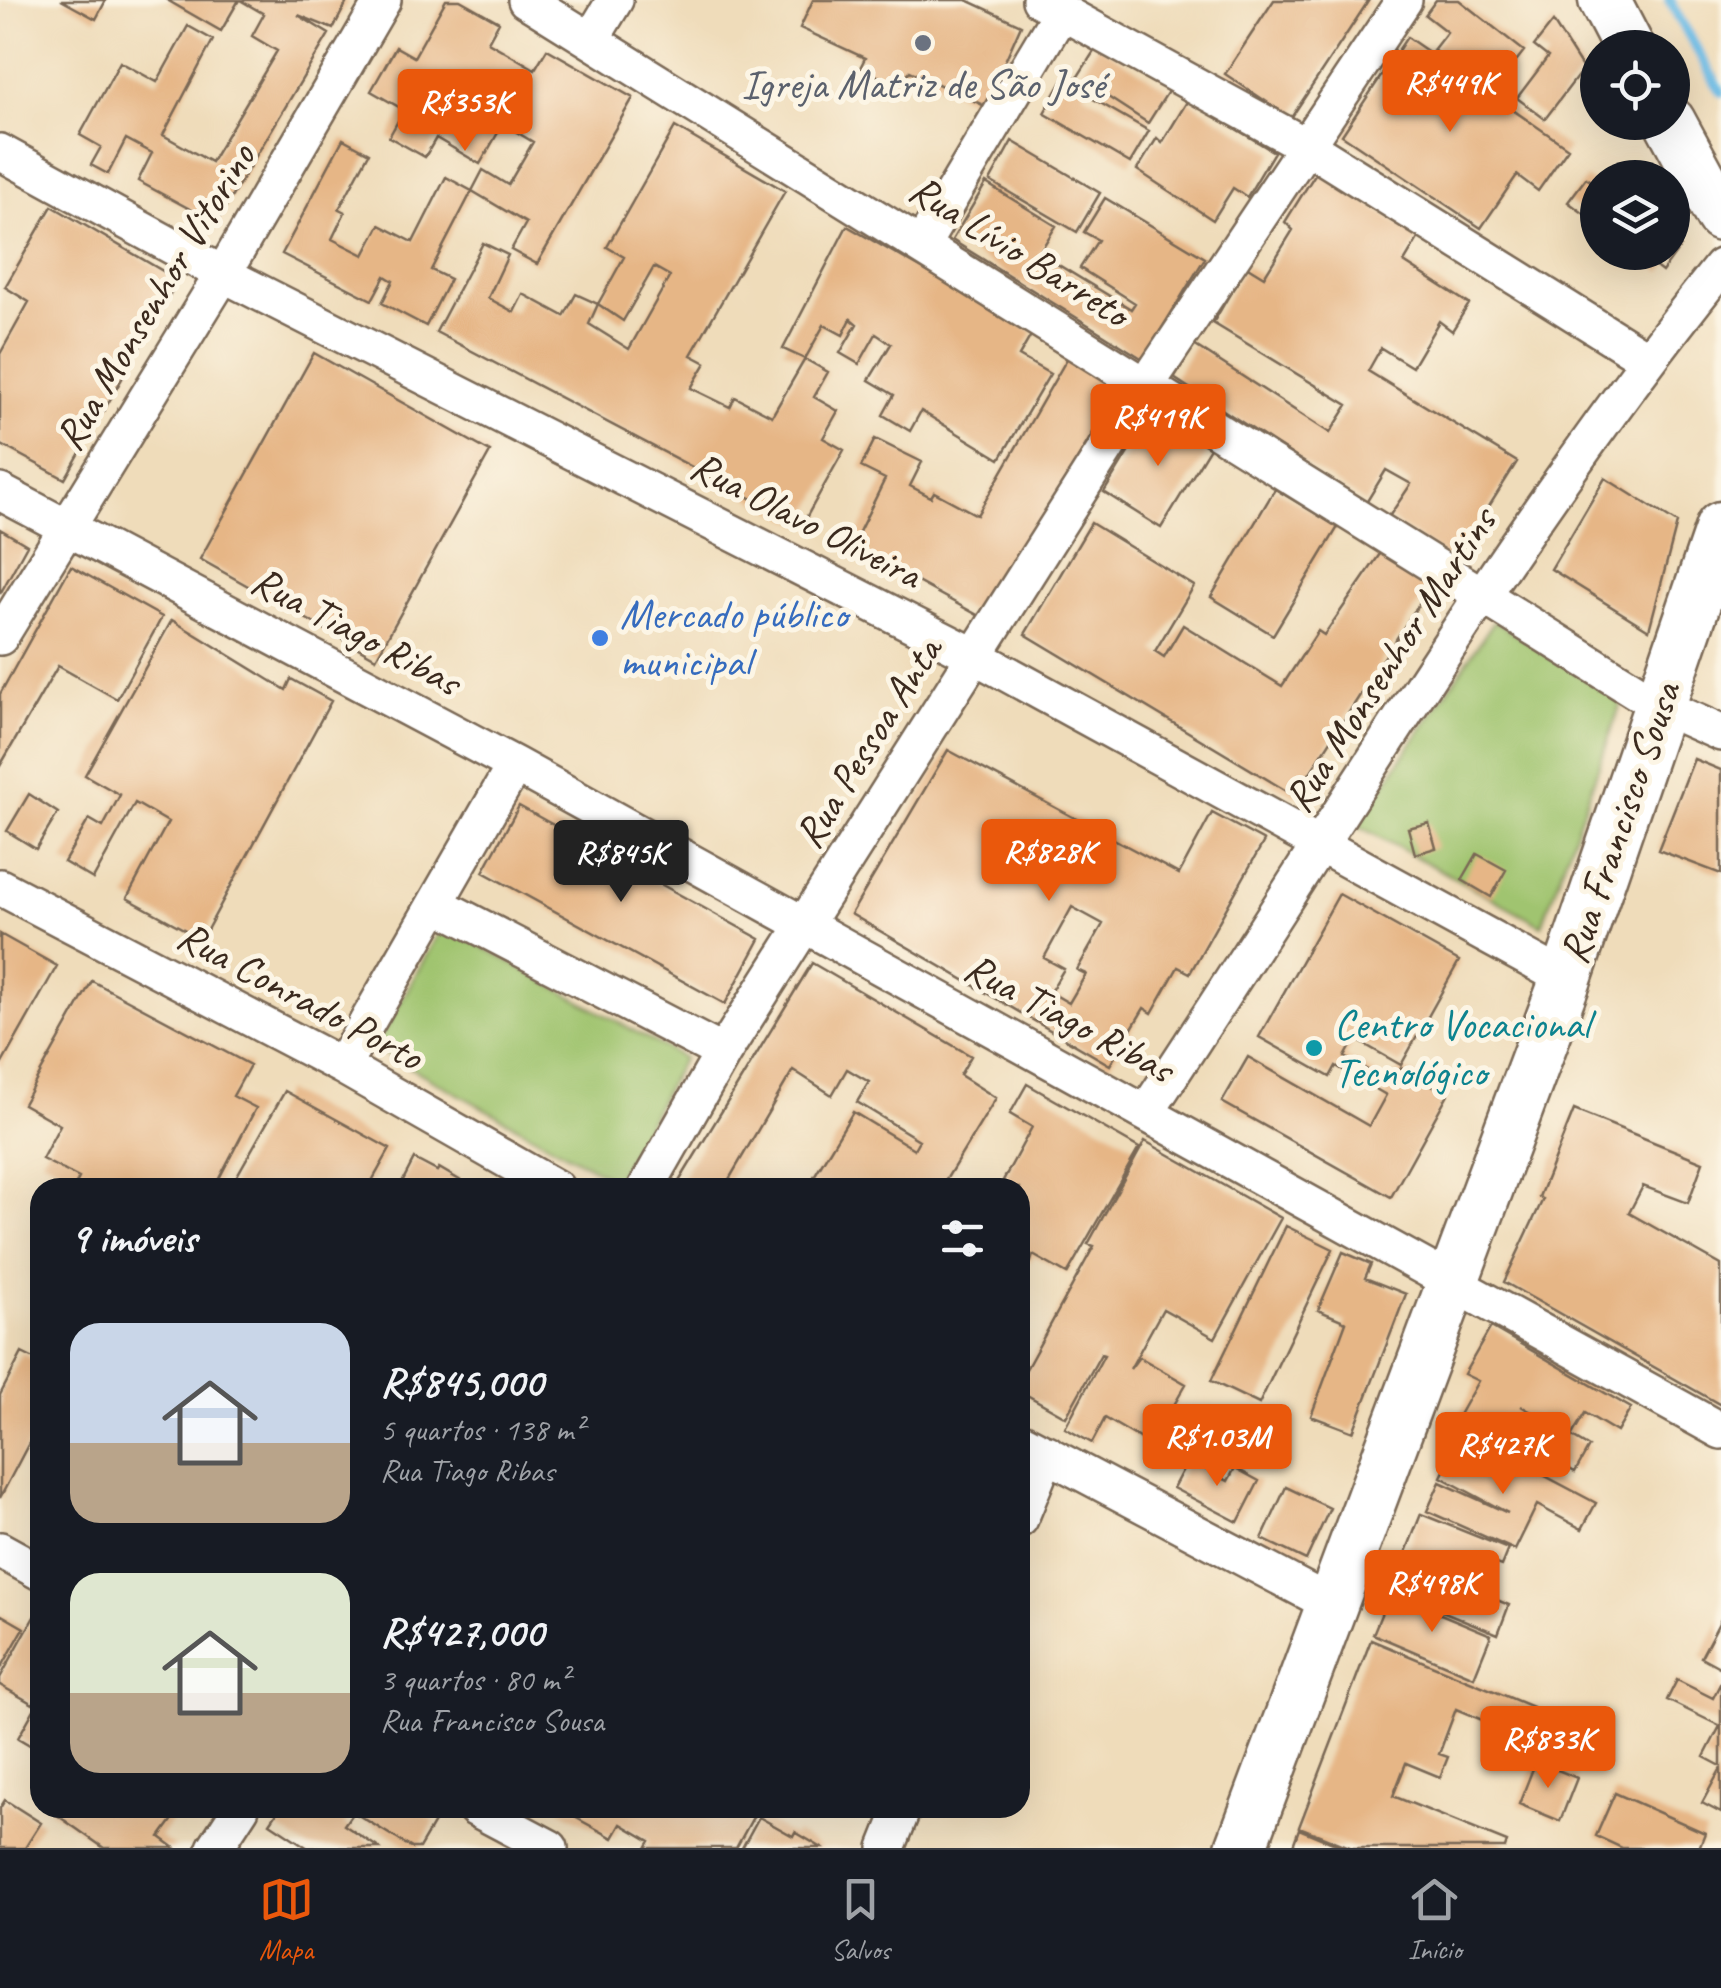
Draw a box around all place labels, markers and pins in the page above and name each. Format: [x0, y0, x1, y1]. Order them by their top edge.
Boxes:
marker: Igreja Matriz de São José [912, 32, 934, 54]
pin: R$449K [1369, 50, 1531, 135]
place label: Igreja Matriz de São José [741, 58, 1111, 111]
pin: R$353K [384, 69, 546, 154]
pin: R$419K [1077, 384, 1239, 469]
place label: Mercado público municipal [620, 588, 851, 689]
marker: Mercado público municipal [589, 627, 611, 649]
pin: R$828K [968, 819, 1130, 904]
pin: R$845K [540, 820, 702, 905]
place label: Centro Vocacional Tecnológico [1334, 998, 1596, 1099]
marker: Centro Vocacional Tecnológico [1303, 1037, 1325, 1059]
pin: R$1.03M [1125, 1404, 1309, 1489]
pin: R$427K [1422, 1412, 1584, 1497]
pin: R$498K [1351, 1550, 1513, 1635]
pin: R$833K [1467, 1706, 1629, 1791]

